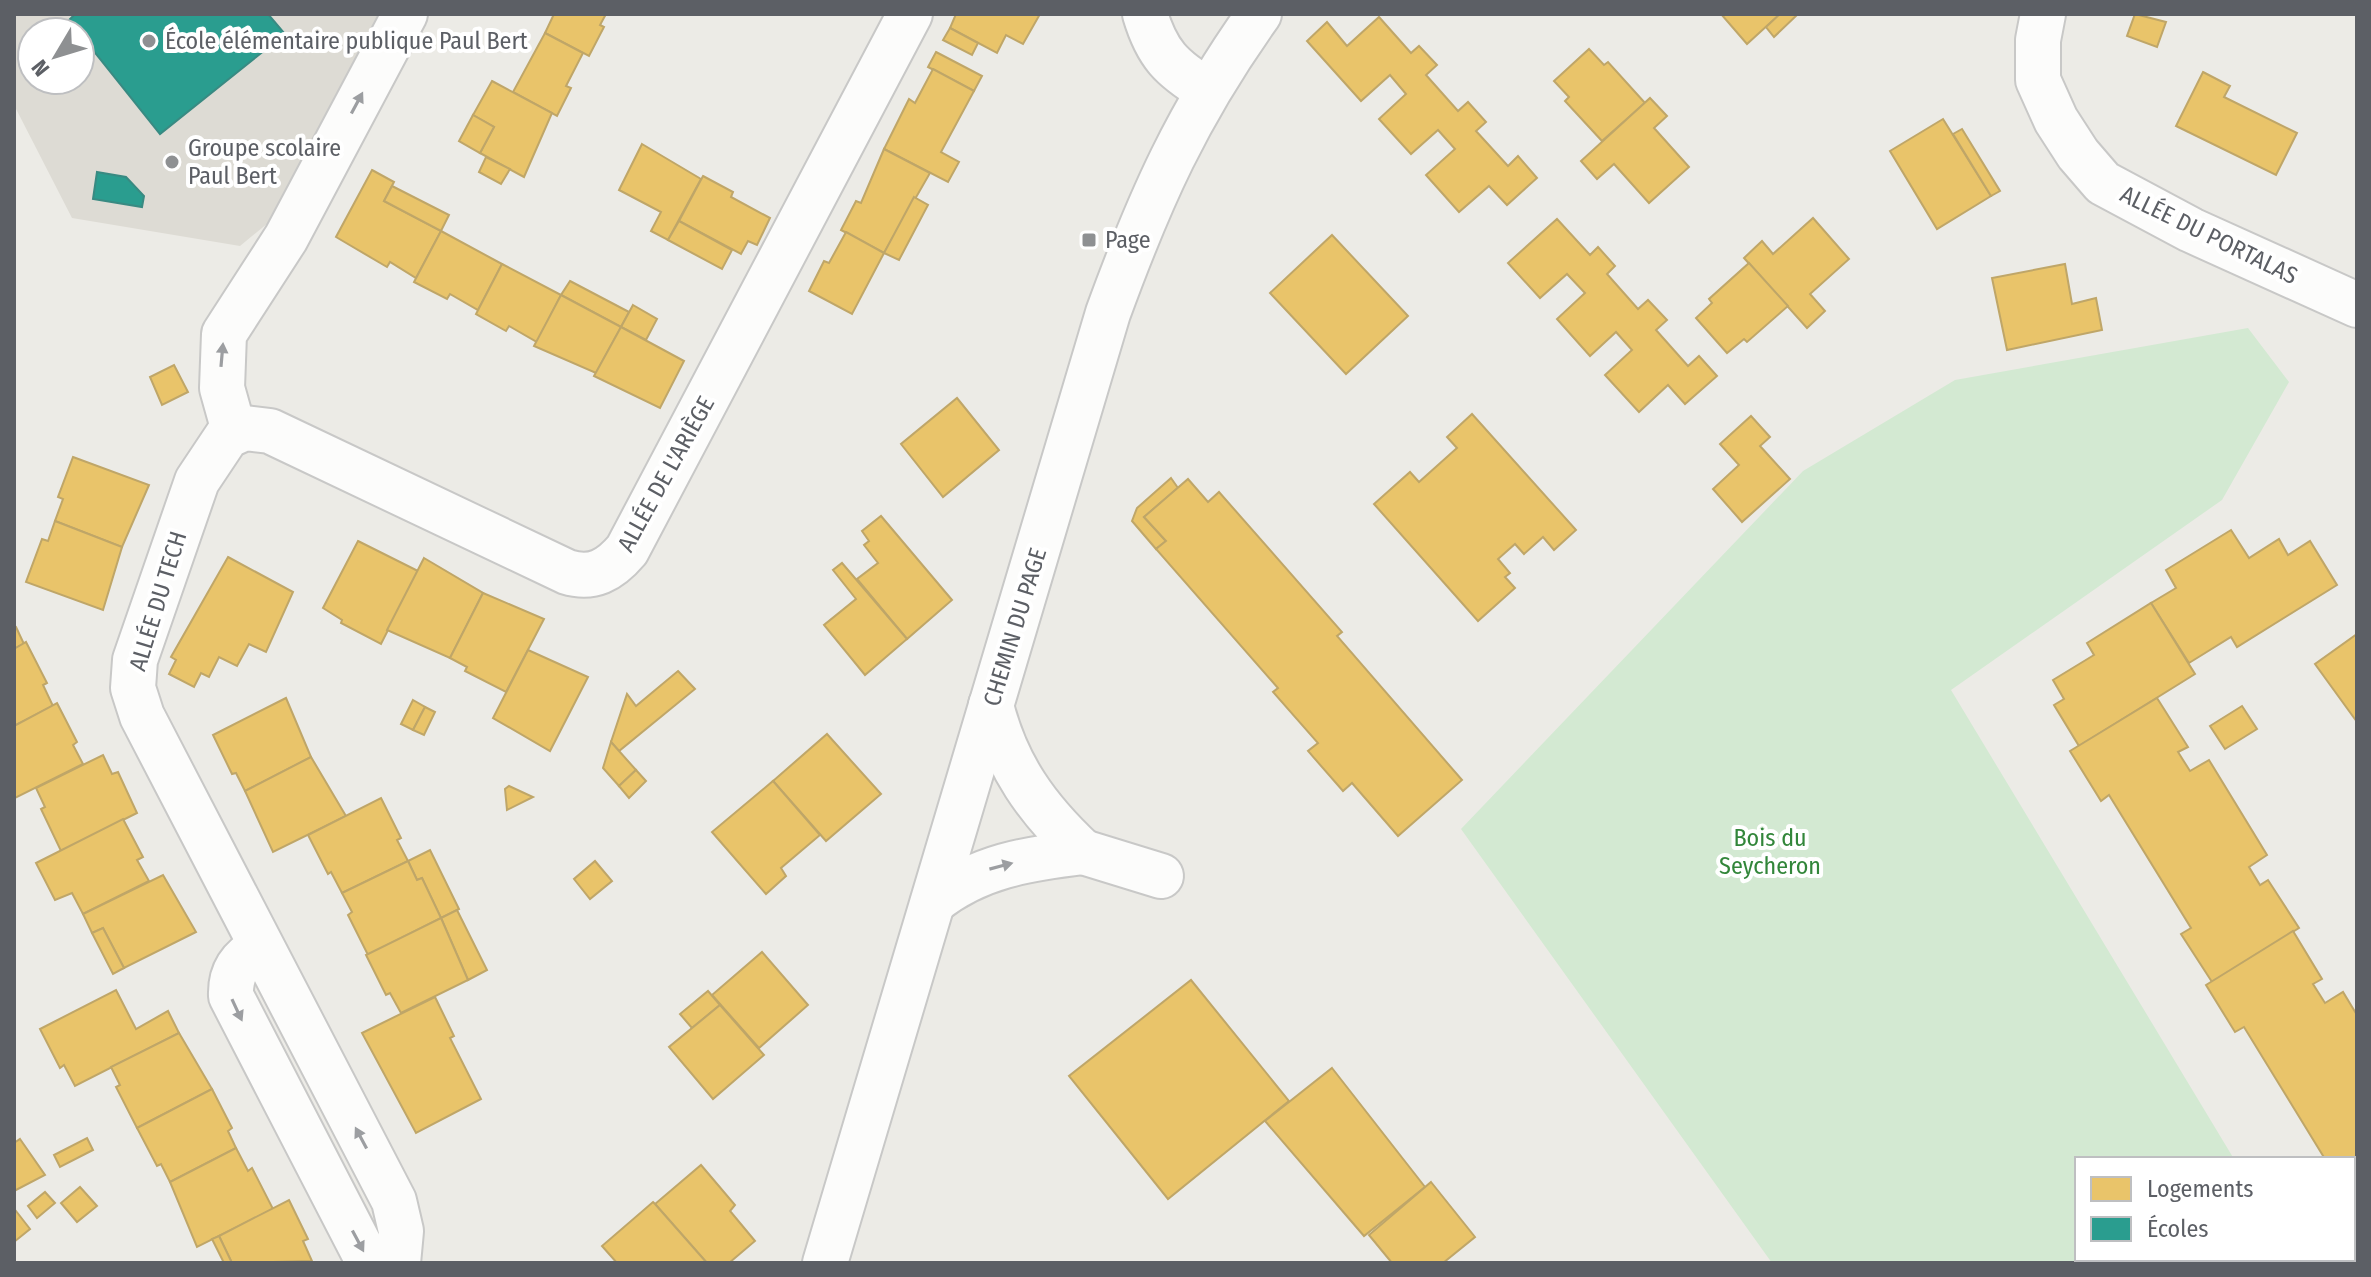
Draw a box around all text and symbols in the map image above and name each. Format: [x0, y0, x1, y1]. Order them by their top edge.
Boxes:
north arrow [16, 16, 96, 96]
place label: École élémentaire publique Paul Bert [165, 26, 528, 55]
marker: École élémentaire publique Paul Bert [140, 32, 158, 50]
text: N [26, 54, 55, 82]
one-way arrow [351, 92, 364, 115]
place label: Groupe scolaire Paul Bert [188, 134, 341, 190]
marker: Groupe scolaire Paul Bert [163, 153, 181, 171]
street label: ALLÉE DU PORTALAS [2116, 179, 2303, 290]
place label: Page [1105, 226, 1151, 254]
marker: Page [1080, 231, 1098, 249]
one-way arrow [216, 342, 229, 367]
street label: ALLÉE DE L'ARIÈGE [611, 391, 720, 557]
street label: ALLÉE DU TECH [123, 527, 193, 674]
street label: CHEMIN DU PAGE [978, 545, 1052, 709]
park label: Bois du Seycheron [1719, 824, 1821, 880]
one-way arrow [989, 859, 1014, 871]
one-way arrow [231, 999, 244, 1022]
one-way arrow [355, 1127, 368, 1150]
legend [2075, 1157, 2355, 1261]
text: Logements [2147, 1175, 2254, 1203]
text: Écoles [2147, 1214, 2209, 1243]
one-way arrow [351, 1229, 364, 1252]

